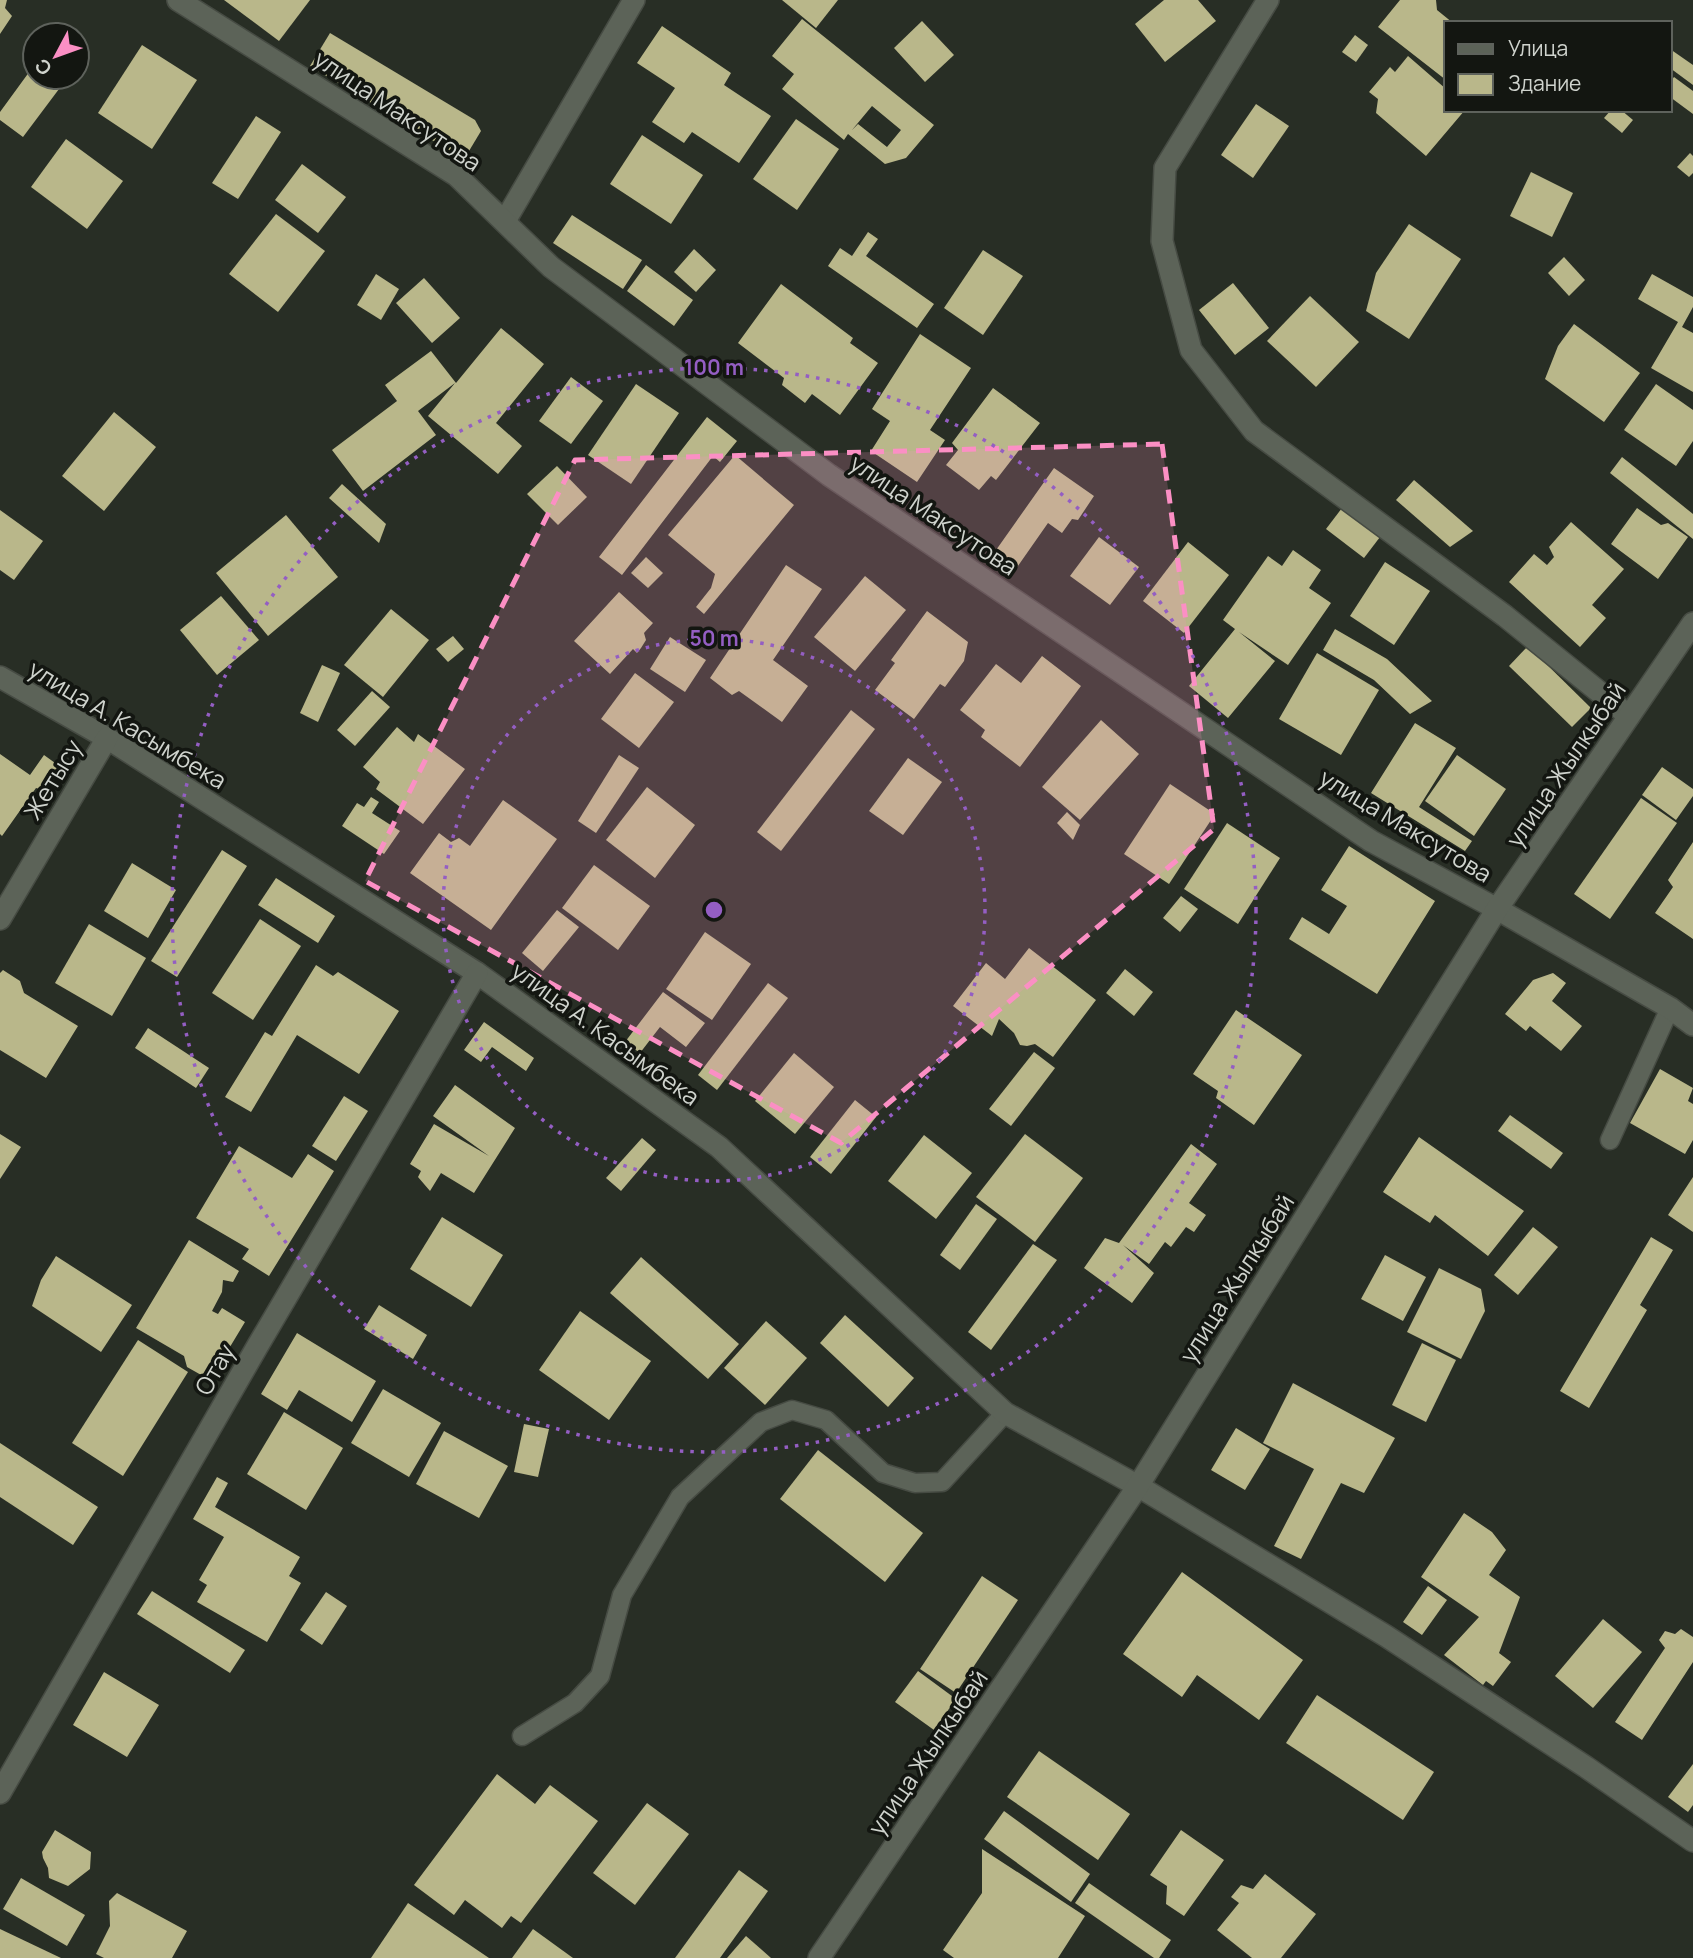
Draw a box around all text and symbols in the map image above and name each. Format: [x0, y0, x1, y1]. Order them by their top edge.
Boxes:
north arrow [21, 21, 91, 91]
legend [1444, 21, 1672, 112]
text: Улица [1508, 34, 1568, 62]
street label: улица Максутова [308, 42, 488, 178]
text: С [29, 53, 58, 81]
text: Здание [1508, 69, 1581, 97]
text: 100 m [684, 353, 744, 381]
street label: улица Максутова [844, 446, 1024, 582]
text: 50 m [689, 624, 739, 652]
street label: улица А. Касымбека [23, 652, 233, 796]
street label: улица Жылкыбай [1497, 675, 1633, 853]
street label: Жетысу [15, 732, 89, 825]
street label: улица Максутова [1314, 761, 1498, 889]
centre of rings [702, 898, 726, 922]
street label: улица А. Касымбека [505, 953, 707, 1113]
street label: улица Жылкыбай [1171, 1187, 1301, 1369]
street label: Отау [186, 1337, 242, 1401]
street label: улица Жылкыбай [859, 1663, 995, 1841]

